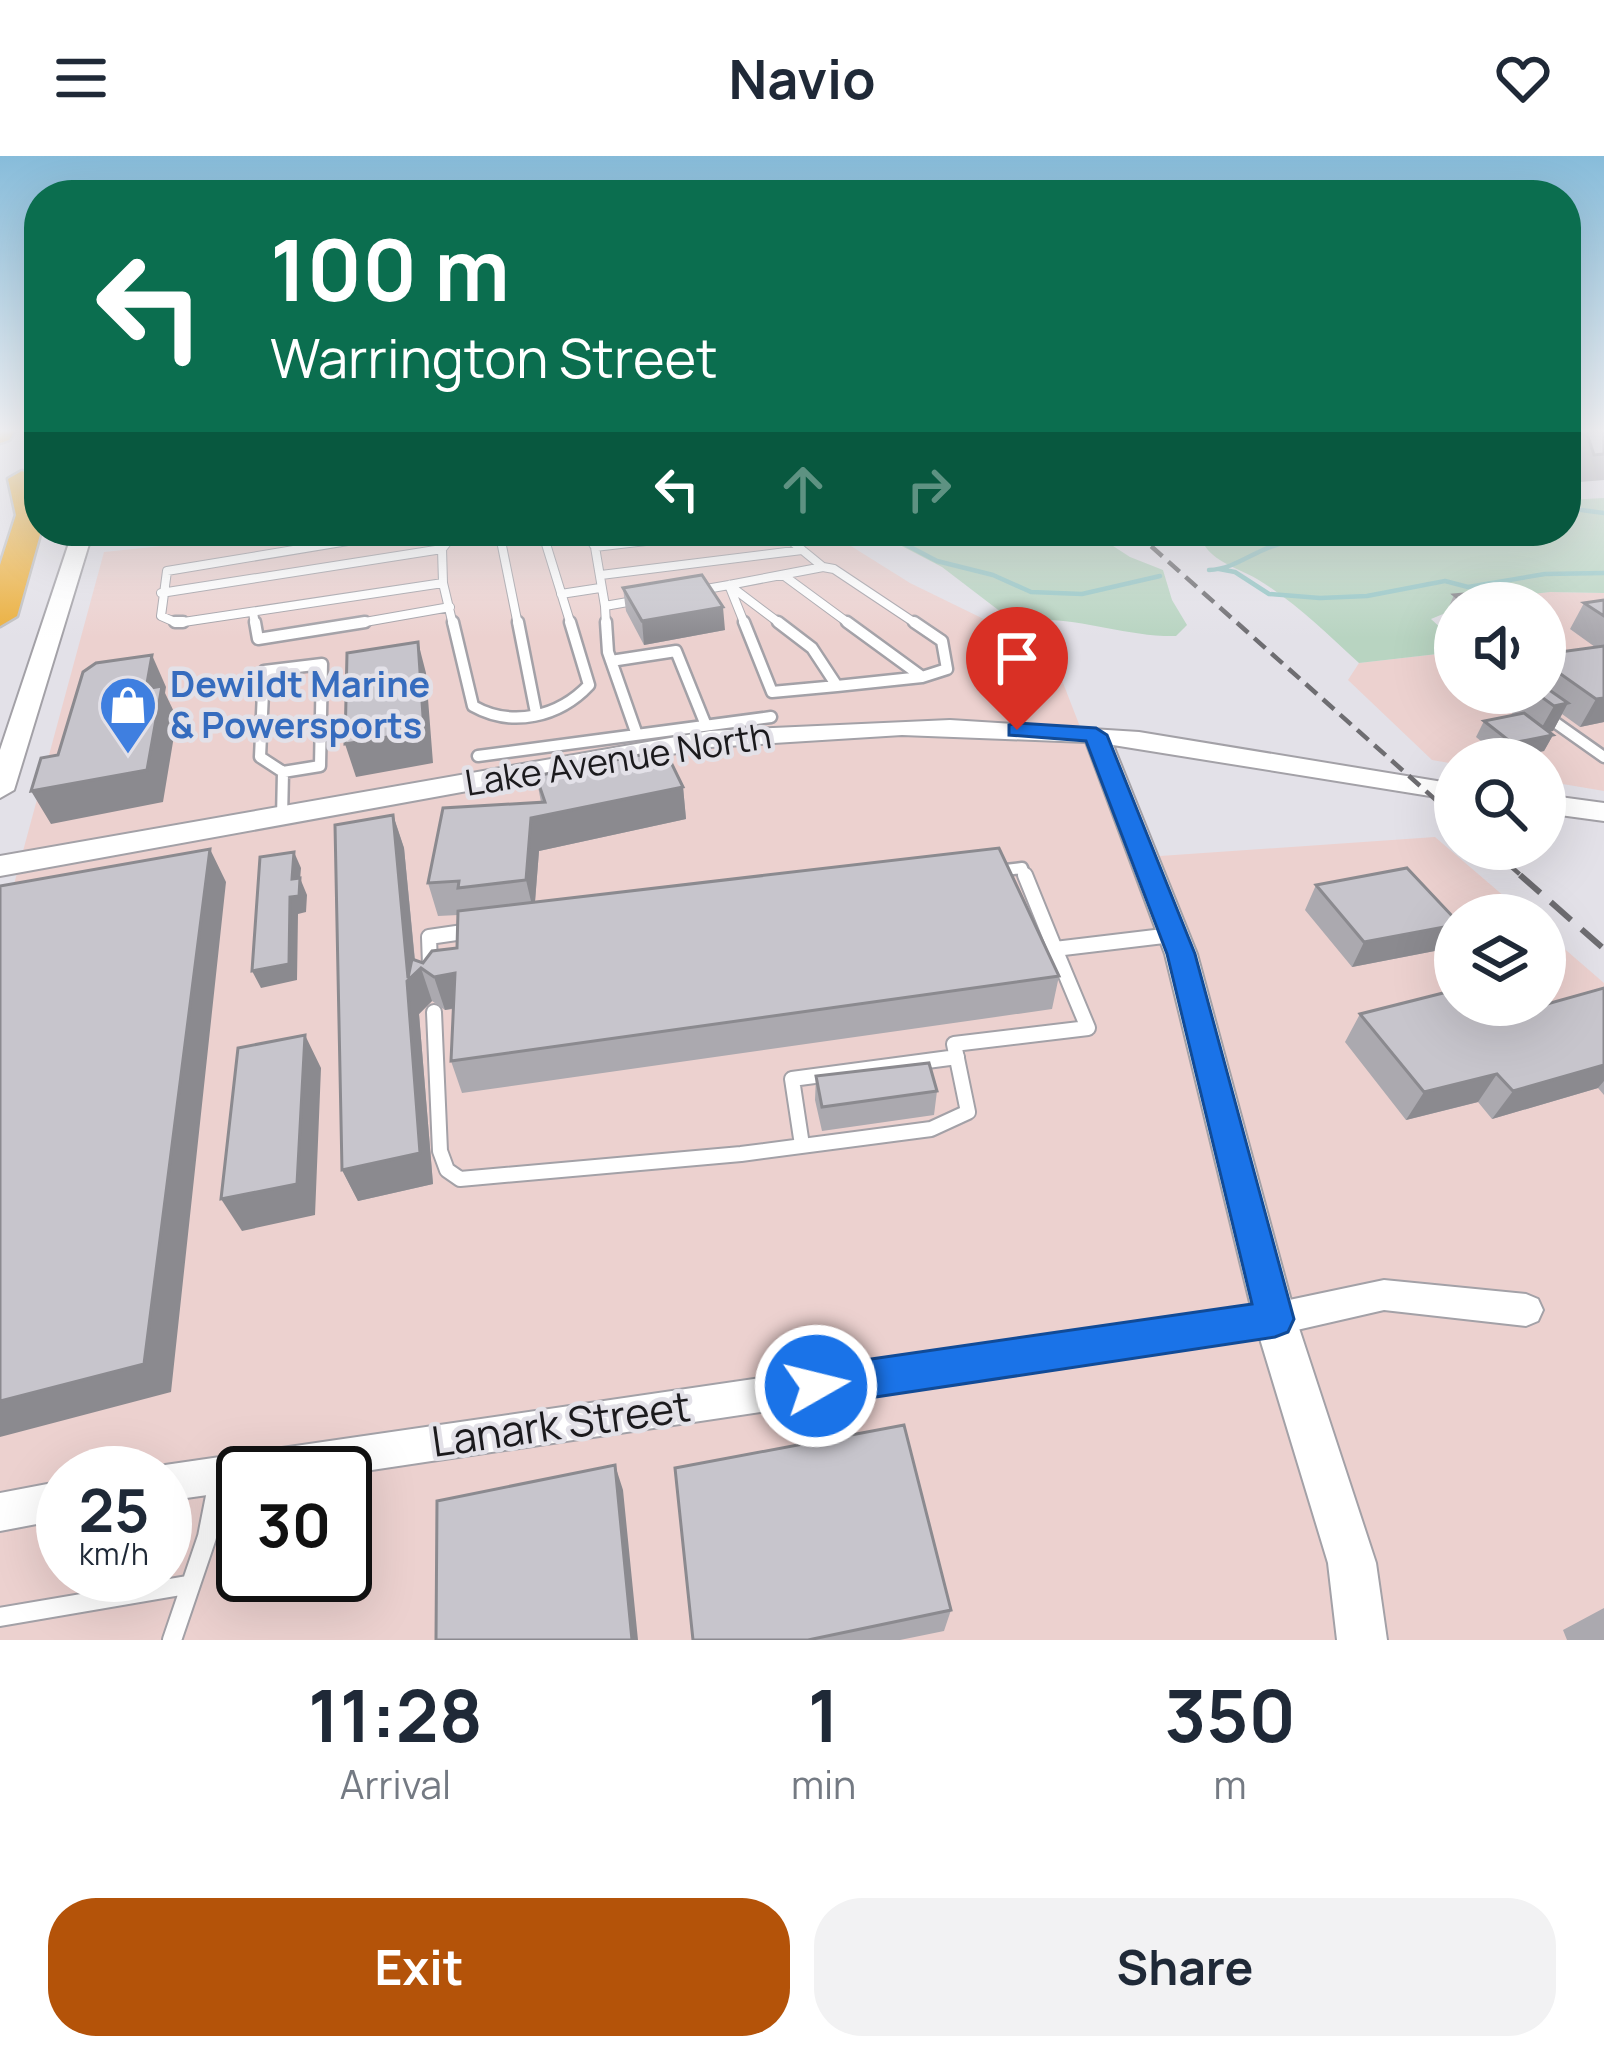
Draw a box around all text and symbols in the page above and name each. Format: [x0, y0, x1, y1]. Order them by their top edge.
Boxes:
text: Navio [728, 41, 876, 115]
icon: menu [48, 45, 114, 111]
icon: heart [1490, 45, 1556, 111]
text: 100 m [270, 211, 510, 326]
icon: left [72, 228, 228, 384]
text: Warrington Street [270, 320, 718, 394]
icon: left [644, 456, 710, 522]
icon: ahead [770, 456, 836, 522]
icon: right [896, 456, 962, 522]
map controls [1434, 582, 1566, 1026]
button: sound [1434, 582, 1566, 714]
pin [966, 607, 1068, 730]
icon: arrive [984, 625, 1050, 691]
place label: Dewildt Marine & Powersports [170, 659, 430, 749]
shop icon: Dewildt Marine & Powersports [97, 674, 159, 756]
street label: Lake Avenue North [461, 710, 774, 807]
button: search [1434, 738, 1566, 870]
button: layers [1434, 894, 1566, 1026]
position arrow [753, 1323, 879, 1449]
street label: Lanark Street [428, 1376, 694, 1470]
speed limit sign: 30 [216, 1446, 372, 1602]
text: 25 [79, 1468, 149, 1550]
text: km/h [79, 1533, 149, 1574]
text: 11:28 [308, 1665, 483, 1764]
text: 1 [808, 1665, 839, 1764]
text: 350 [1164, 1665, 1296, 1764]
text: Arrival [340, 1757, 451, 1811]
text: min [791, 1757, 856, 1811]
text: m [1214, 1757, 1247, 1811]
button: Exit [48, 1898, 790, 2036]
button: Share [814, 1898, 1556, 2036]

